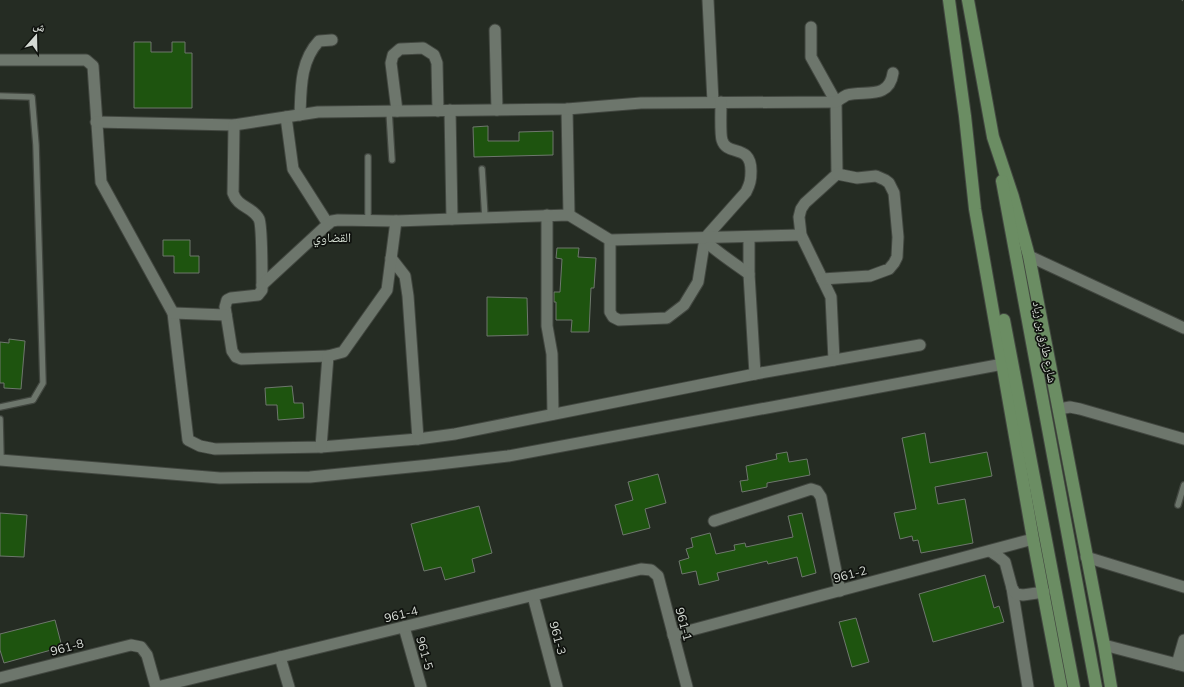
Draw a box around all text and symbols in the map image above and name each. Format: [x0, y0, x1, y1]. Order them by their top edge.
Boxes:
north arrow [16, 16, 56, 56]
text: ش [31, 18, 48, 36]
district label: القضاوي [313, 229, 351, 248]
street label: شارع طارق بن زياد [1029, 300, 1060, 384]
street label: 961-2 [832, 562, 868, 586]
street label: 961-4 [383, 603, 419, 625]
street label: 961-1 [672, 606, 696, 642]
street label: 961-3 [546, 620, 570, 656]
street label: 961-8 [49, 635, 85, 659]
street label: 961-5 [413, 635, 437, 671]

